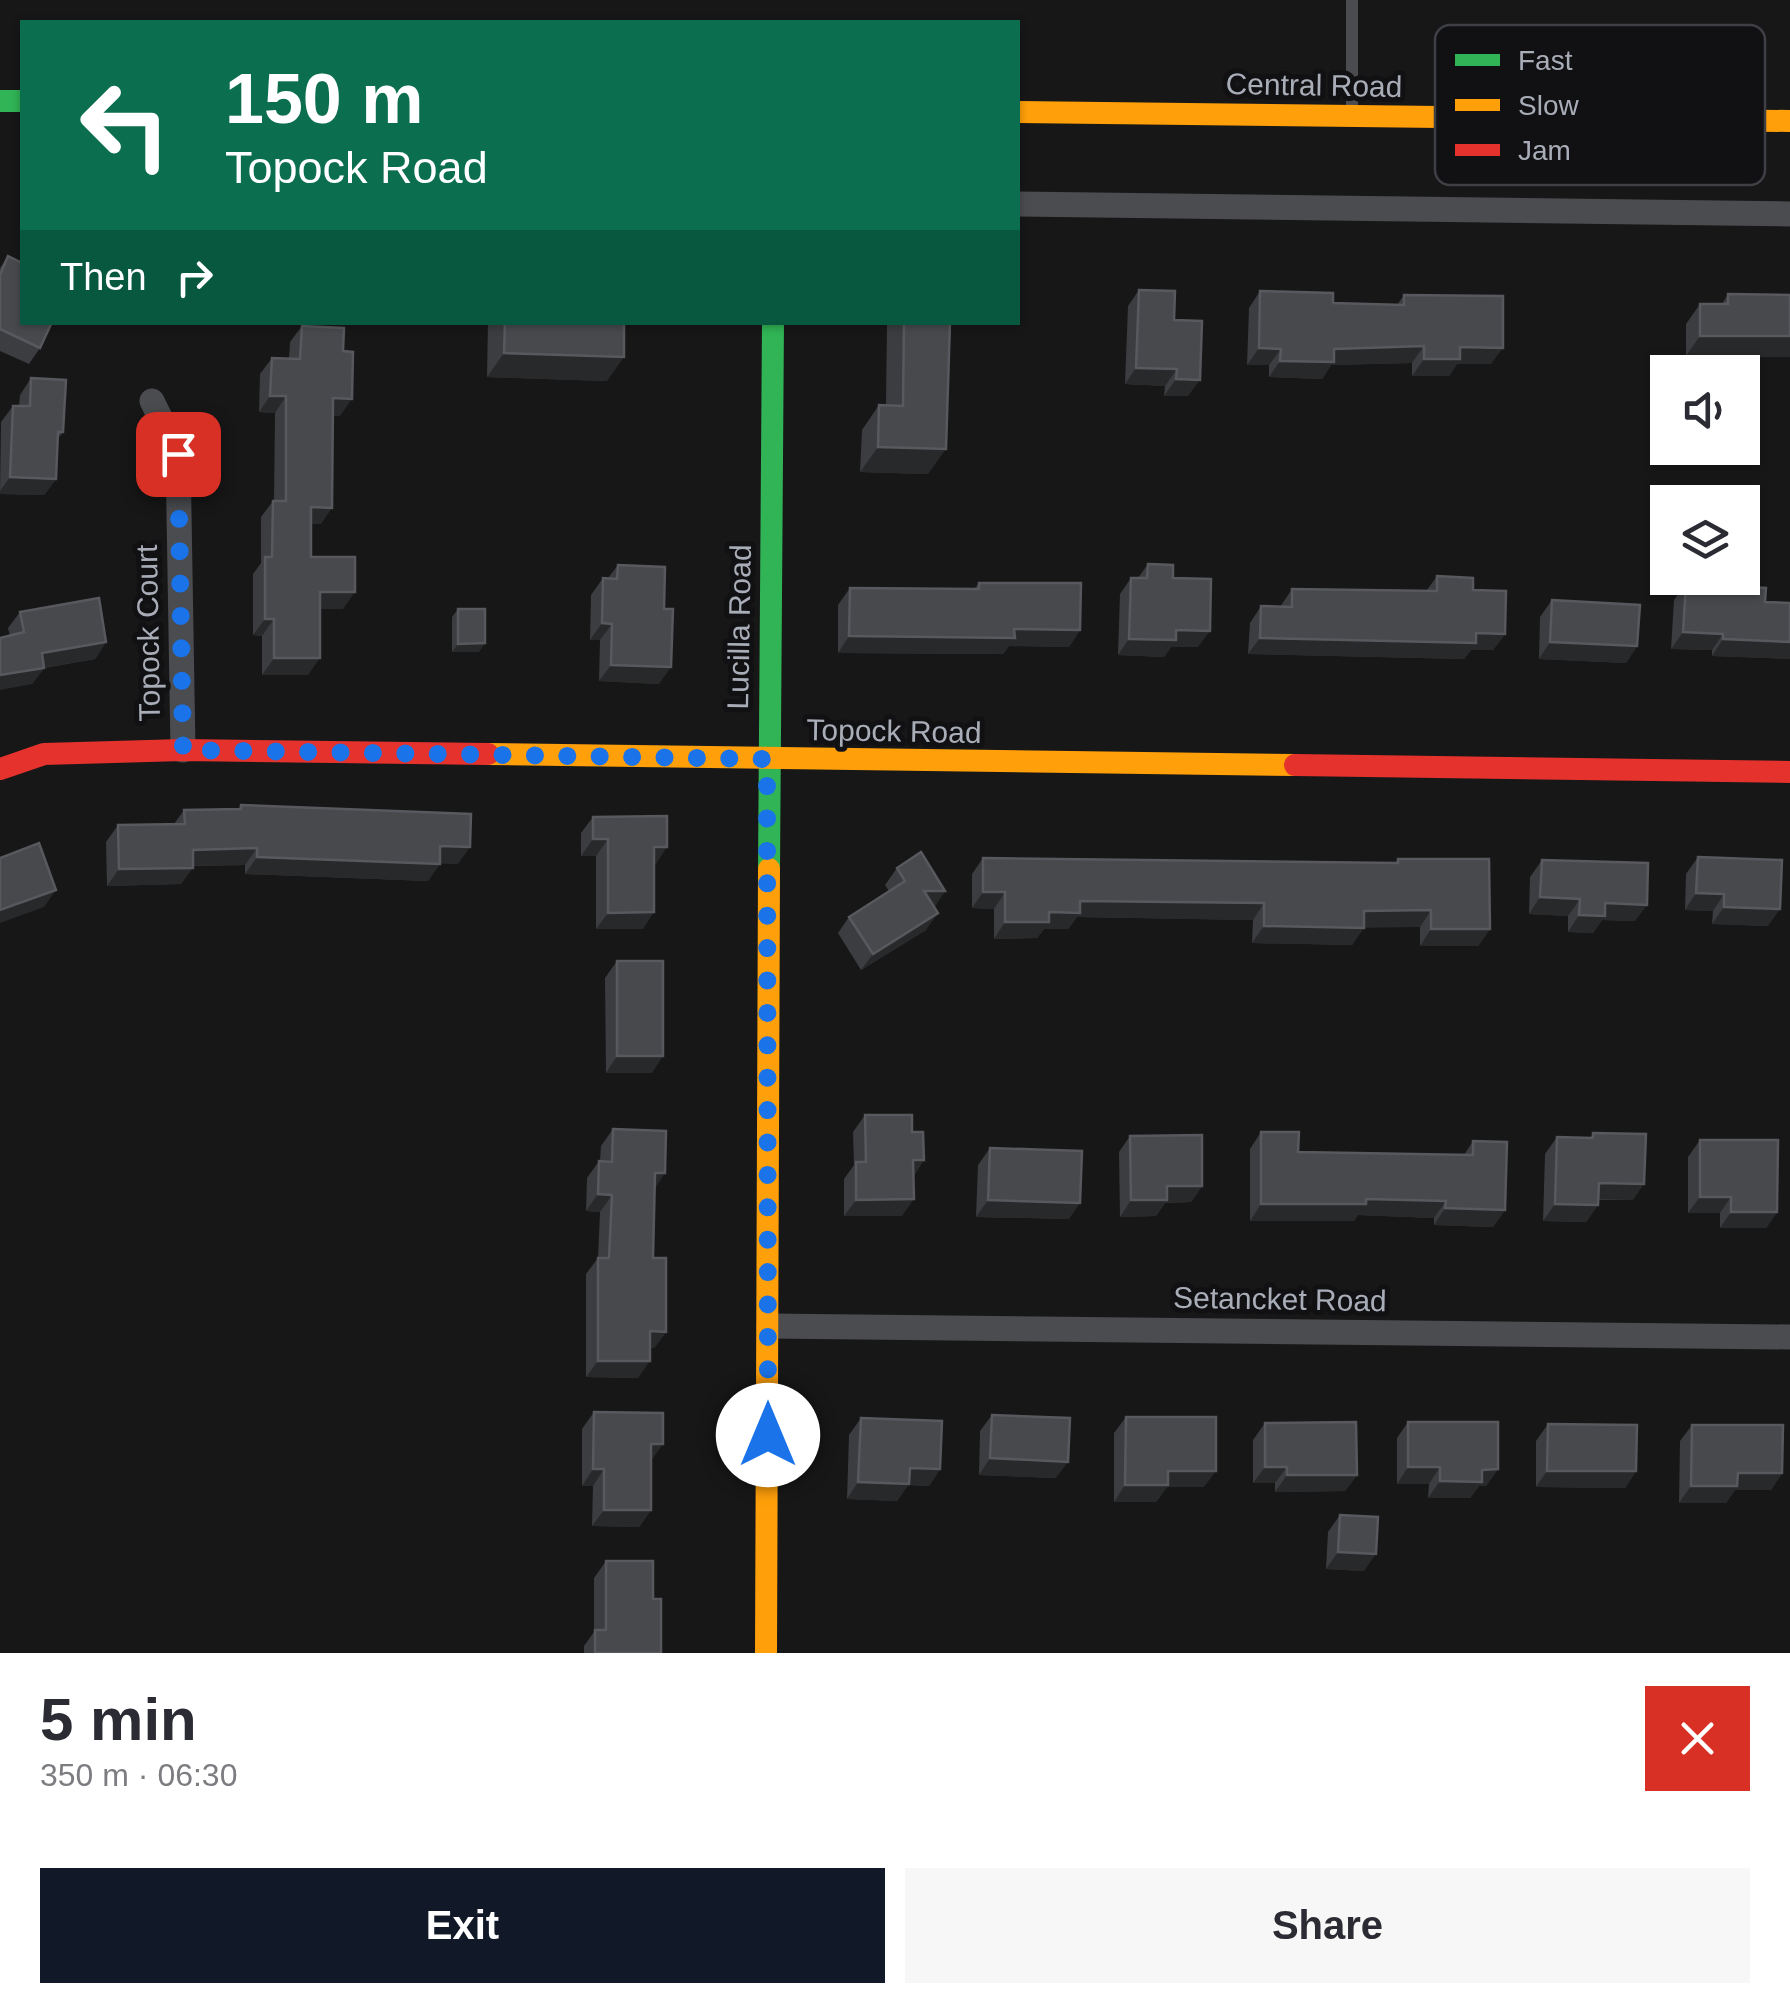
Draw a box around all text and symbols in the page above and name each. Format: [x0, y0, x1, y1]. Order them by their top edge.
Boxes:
legend [1435, 25, 1765, 185]
text: Fast [1518, 45, 1573, 76]
icon: left [60, 60, 190, 190]
text: 150 m [225, 60, 423, 138]
street label: Central Road [1225, 67, 1403, 103]
text: Slow [1518, 90, 1579, 121]
text: Jam [1518, 135, 1571, 166]
text: Topock Road [225, 142, 488, 193]
icon: right [167, 250, 222, 305]
text: Then [60, 256, 147, 298]
map controls [1650, 355, 1760, 595]
button: sound [1650, 355, 1760, 465]
pin [136, 412, 221, 497]
icon: arrive [151, 427, 206, 482]
button: layers [1650, 485, 1760, 595]
street label: Topock Court [130, 544, 166, 722]
street label: Lucilla Road [721, 544, 757, 710]
street label: Topock Road [806, 713, 982, 749]
street label: Setancket Road [1173, 1281, 1387, 1317]
position arrow [716, 1383, 820, 1487]
text: 5 min [40, 1686, 197, 1753]
button: close [1645, 1686, 1750, 1791]
text: 350 m · 06:30 [40, 1757, 237, 1793]
button: Exit [40, 1868, 885, 1983]
button: Share [905, 1868, 1750, 1983]

